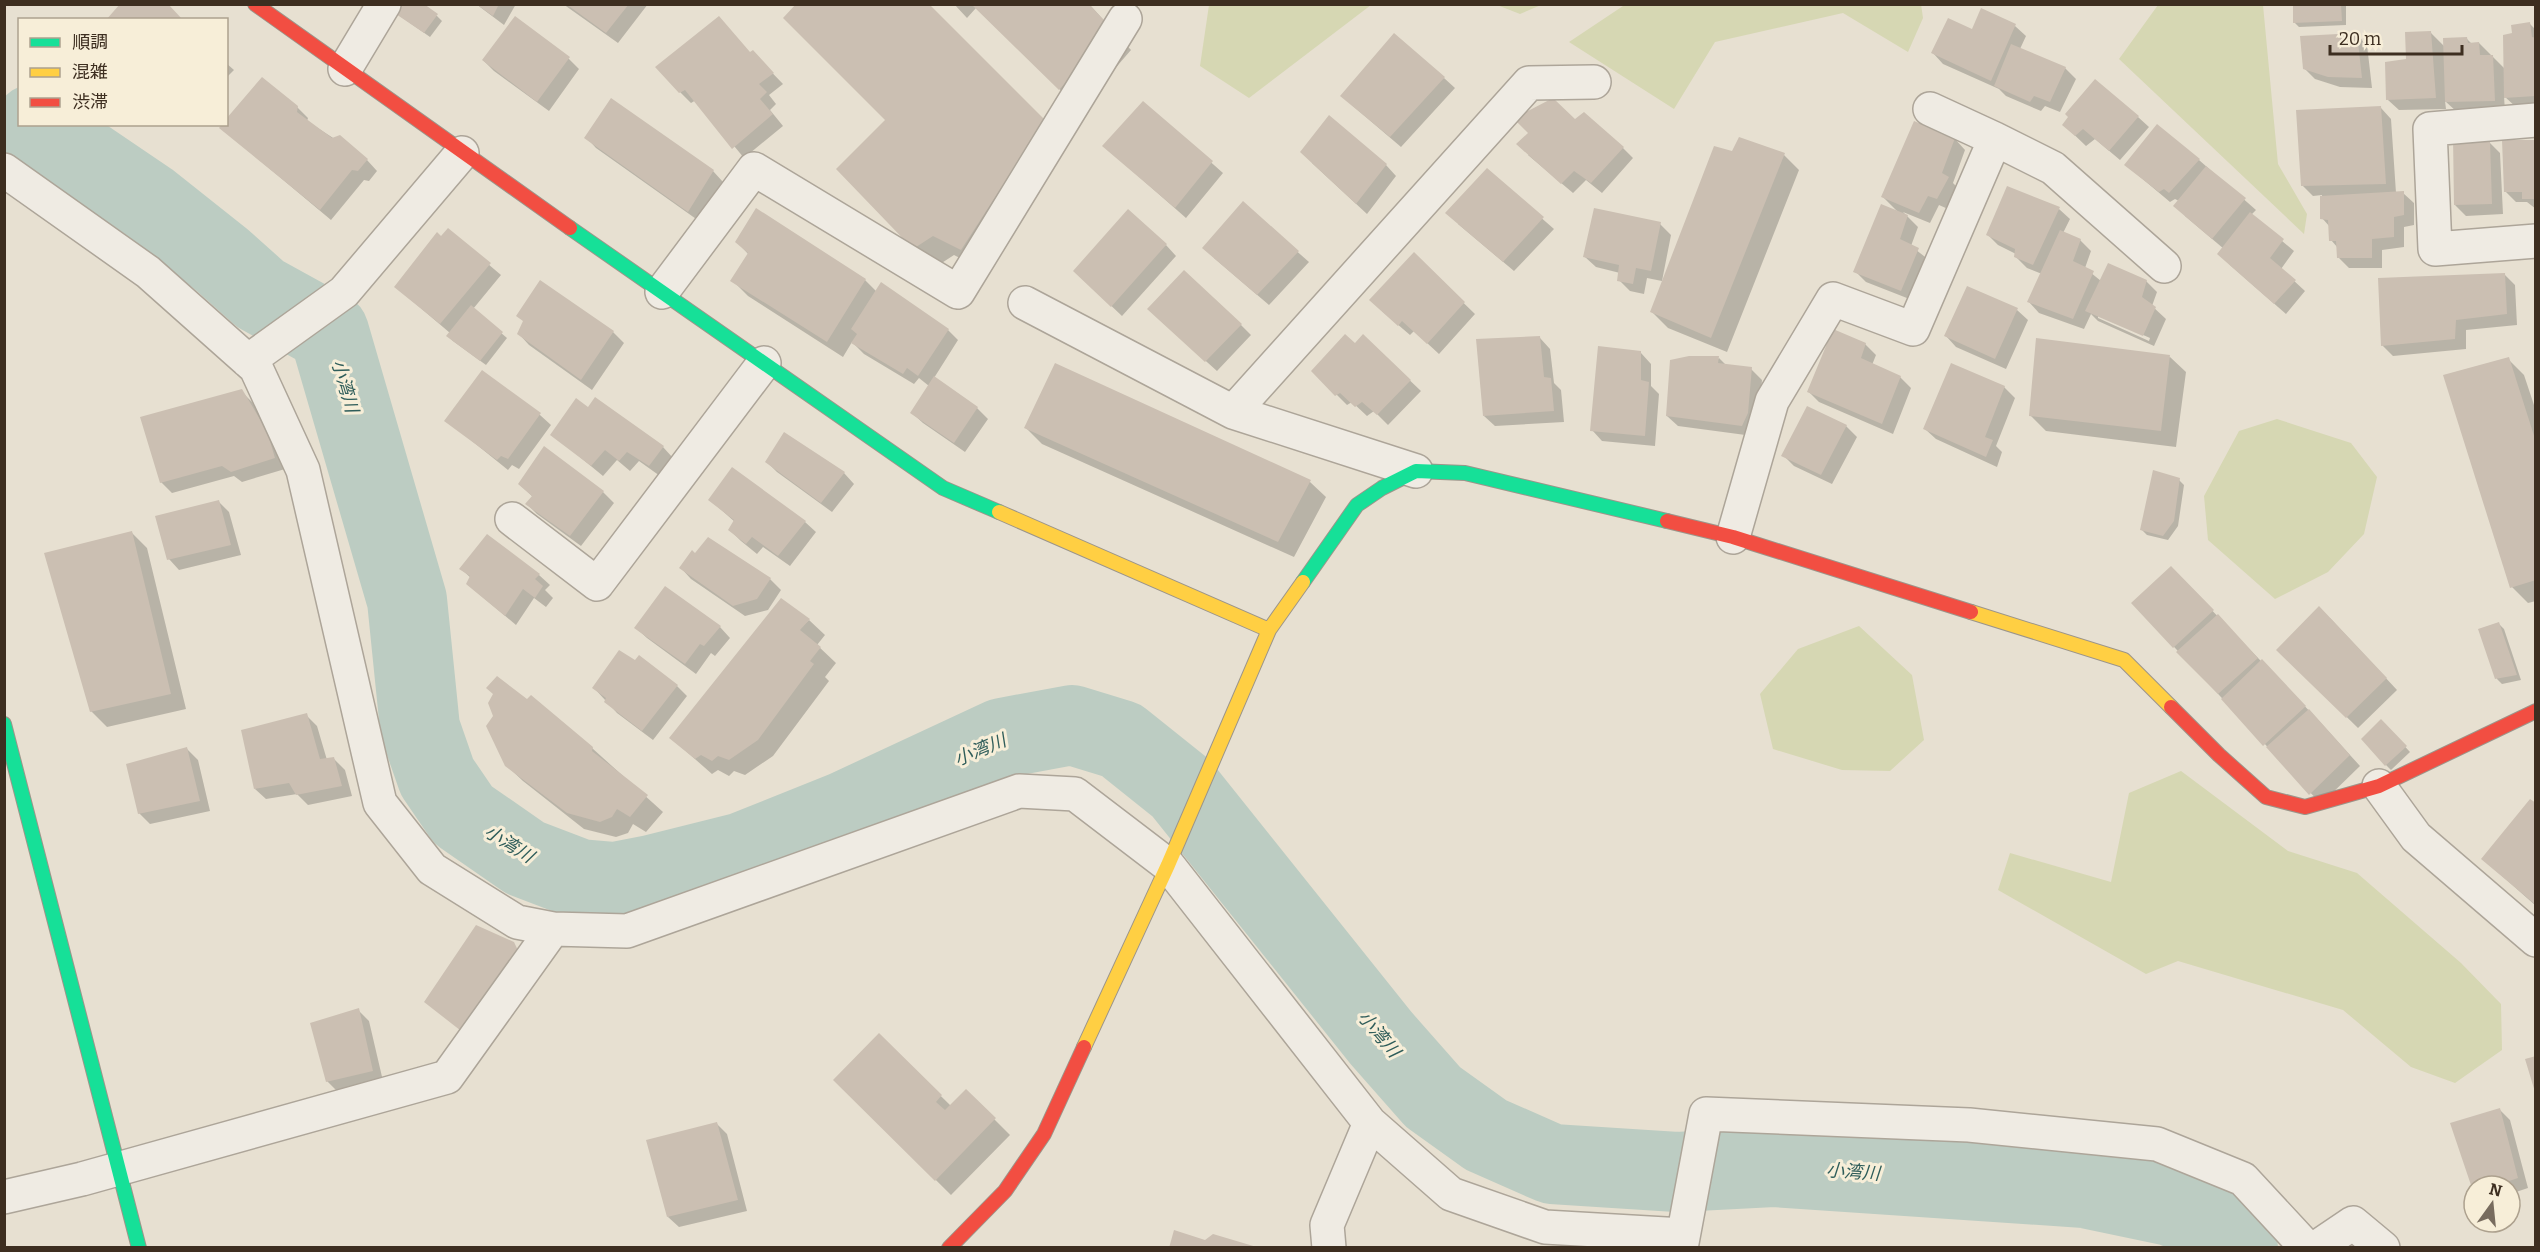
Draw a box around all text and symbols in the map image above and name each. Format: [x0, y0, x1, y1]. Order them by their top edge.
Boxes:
legend [18, 18, 228, 126]
scale bar [2330, 18, 2462, 56]
text: 20 m [2339, 28, 2381, 50]
text: 順調 [72, 31, 108, 53]
text: 混雑 [72, 61, 108, 83]
text: 渋滞 [72, 91, 108, 113]
water label: 小湾川 [327, 357, 364, 417]
water label: 小湾川 [951, 729, 1011, 771]
water label: 小湾川 [480, 820, 539, 869]
water label: 小湾川 [1353, 1006, 1406, 1063]
water label: 小湾川 [1825, 1159, 1883, 1185]
north arrow [2462, 1174, 2522, 1234]
text: N [2487, 1179, 2504, 1201]

